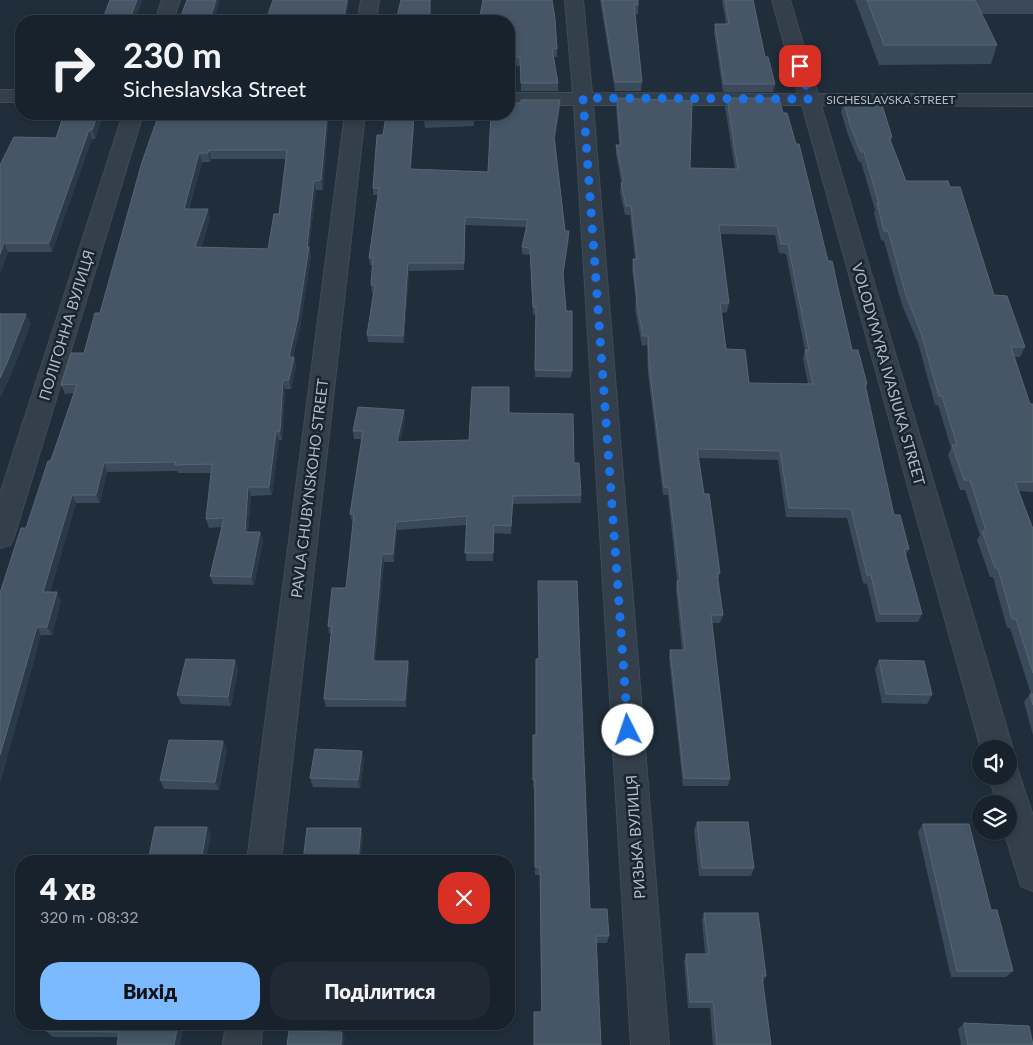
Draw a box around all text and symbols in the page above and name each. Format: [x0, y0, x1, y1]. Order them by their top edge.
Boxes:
text: 230 m [123, 33, 222, 75]
icon: right [40, 35, 105, 100]
pin [779, 45, 821, 87]
icon: arrive [786, 52, 814, 80]
text: Sicheslavska Street [123, 75, 306, 102]
street label: SICHESLAVSKA STREET [826, 92, 956, 107]
street label: ПОЛІГОННА ВУЛИЦЯ [35, 248, 97, 402]
street label: VOLODYMYRA IVASIUKA STREET [849, 261, 929, 487]
street label: PAVLA CHUBYNSKOHO STREET [287, 377, 331, 599]
position arrow [601, 703, 653, 755]
map controls [972, 740, 1017, 840]
button: sound [972, 740, 1017, 785]
street label: РИЗЬКА ВУЛИЦЯ [622, 774, 648, 900]
button: layers [972, 795, 1017, 840]
text: 4 хв [40, 870, 96, 906]
button: close [438, 872, 490, 924]
text: 320 m · 08:32 [40, 907, 139, 926]
button: Вихід [40, 962, 260, 1020]
button: Поділитися [270, 962, 490, 1020]

